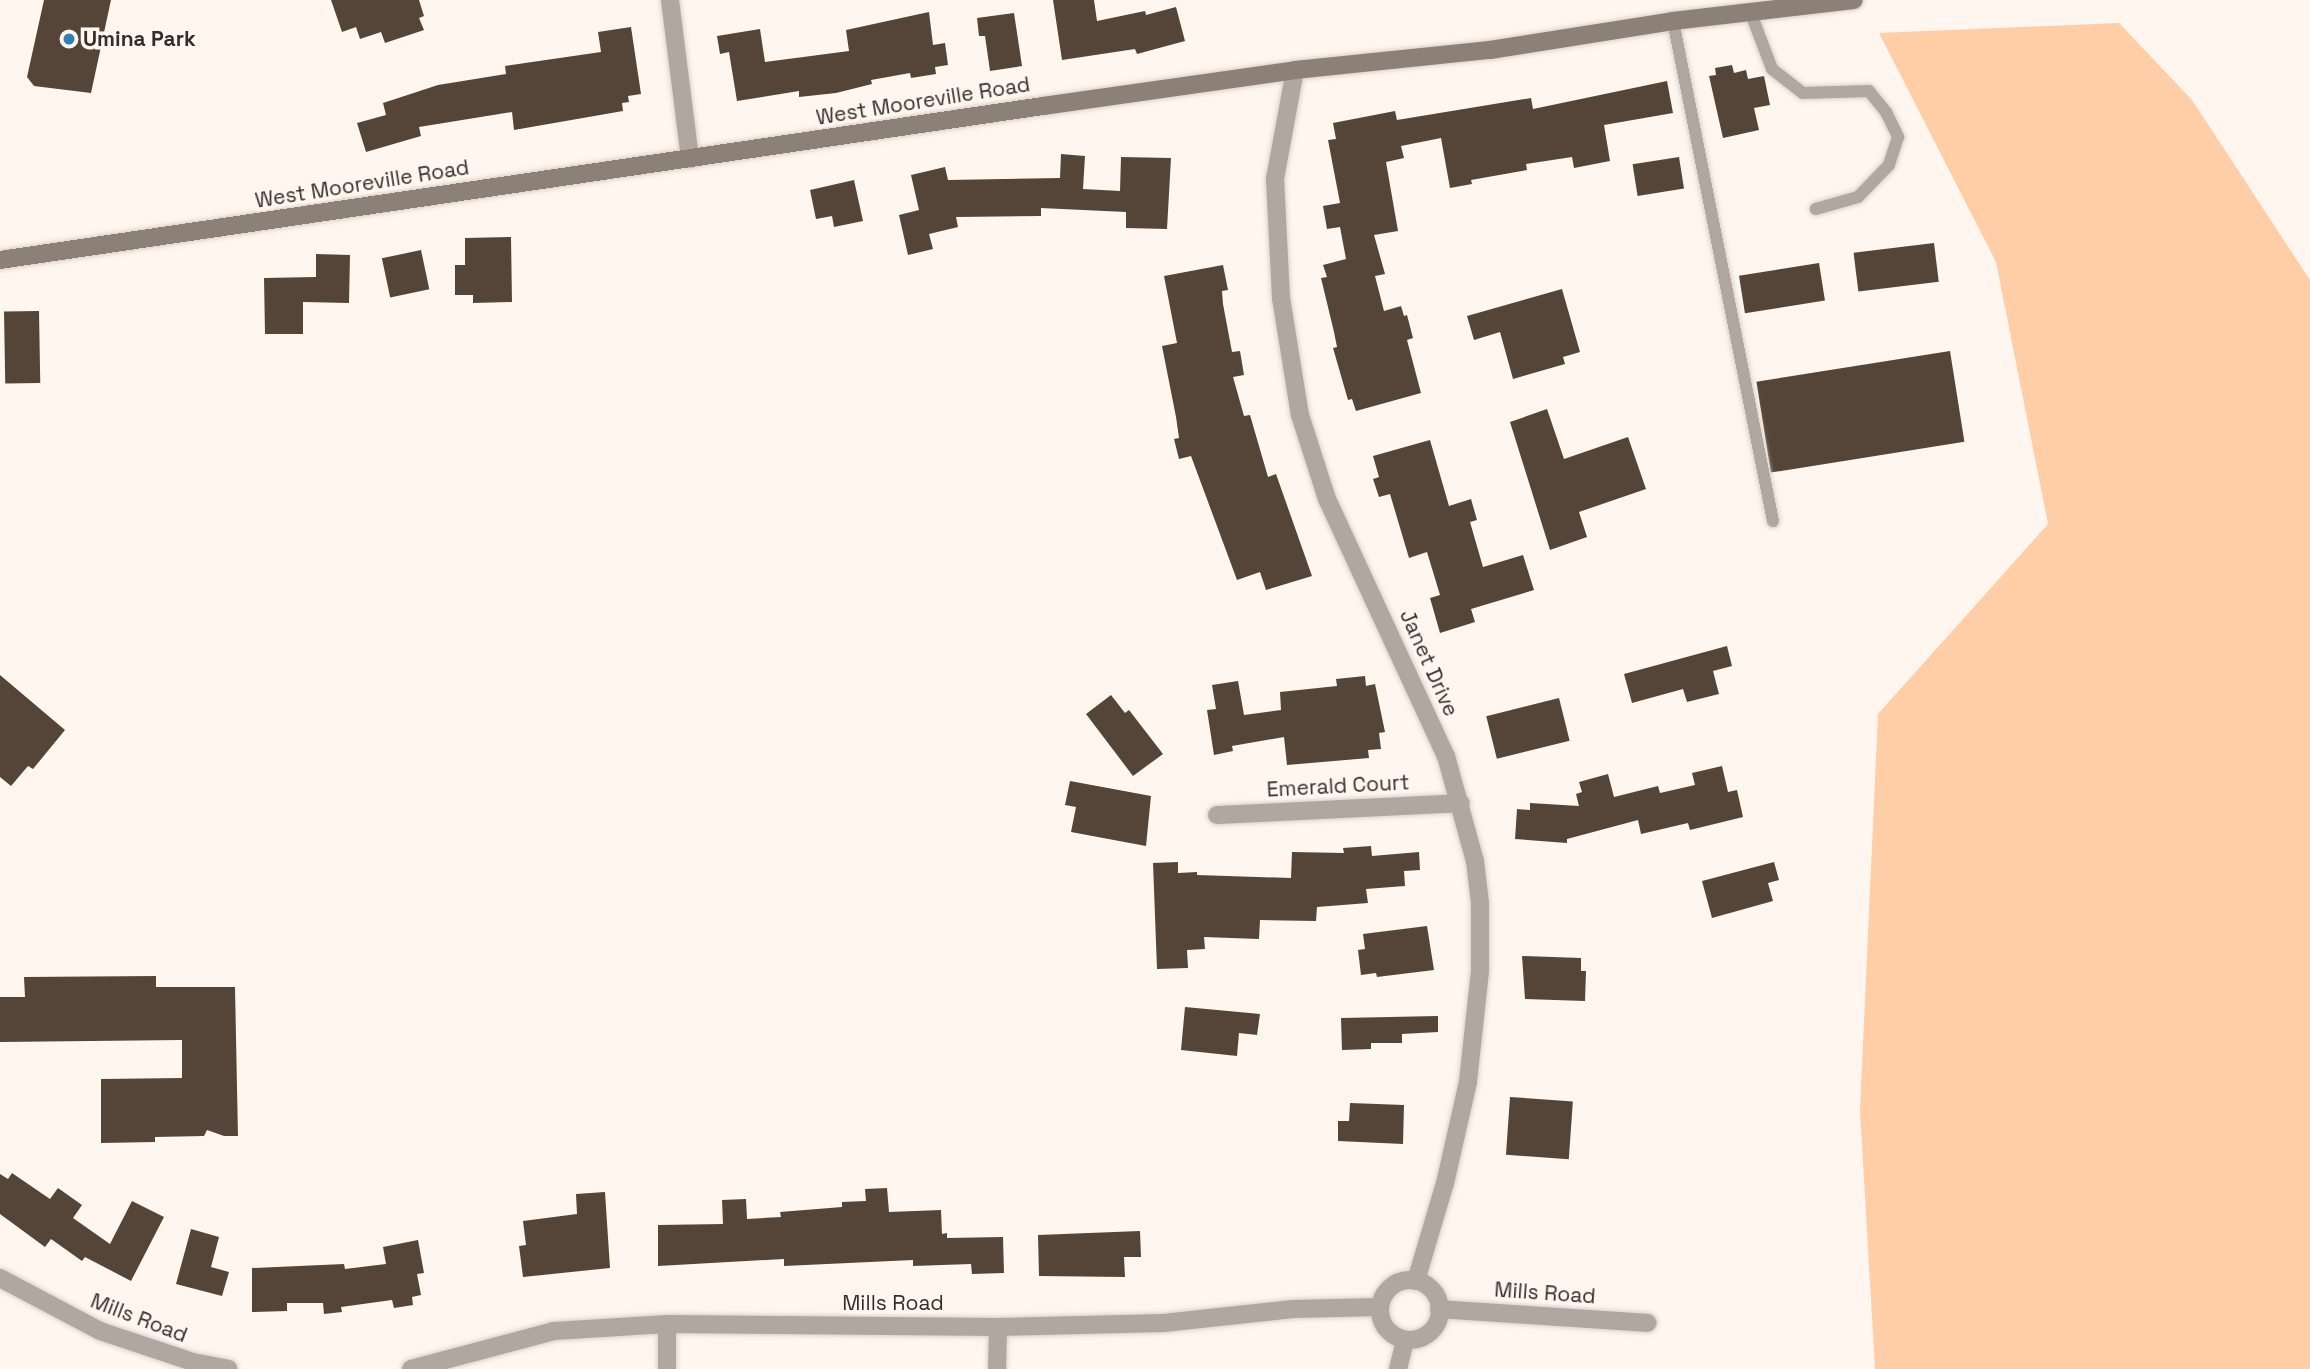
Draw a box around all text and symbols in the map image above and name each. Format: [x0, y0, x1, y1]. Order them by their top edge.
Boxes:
place label: Umina Park [83, 26, 196, 52]
marker: Umina Park [61, 31, 77, 47]
street label: West Mooreville Road [814, 72, 1032, 130]
street label: West Mooreville Road [253, 155, 471, 213]
street label: Janet Drive [1394, 606, 1464, 720]
street label: Emerald Court [1266, 770, 1410, 802]
street label: Mills Road [1493, 1277, 1597, 1309]
street label: Mills Road [87, 1288, 191, 1348]
street label: Mills Road [842, 1290, 944, 1316]

